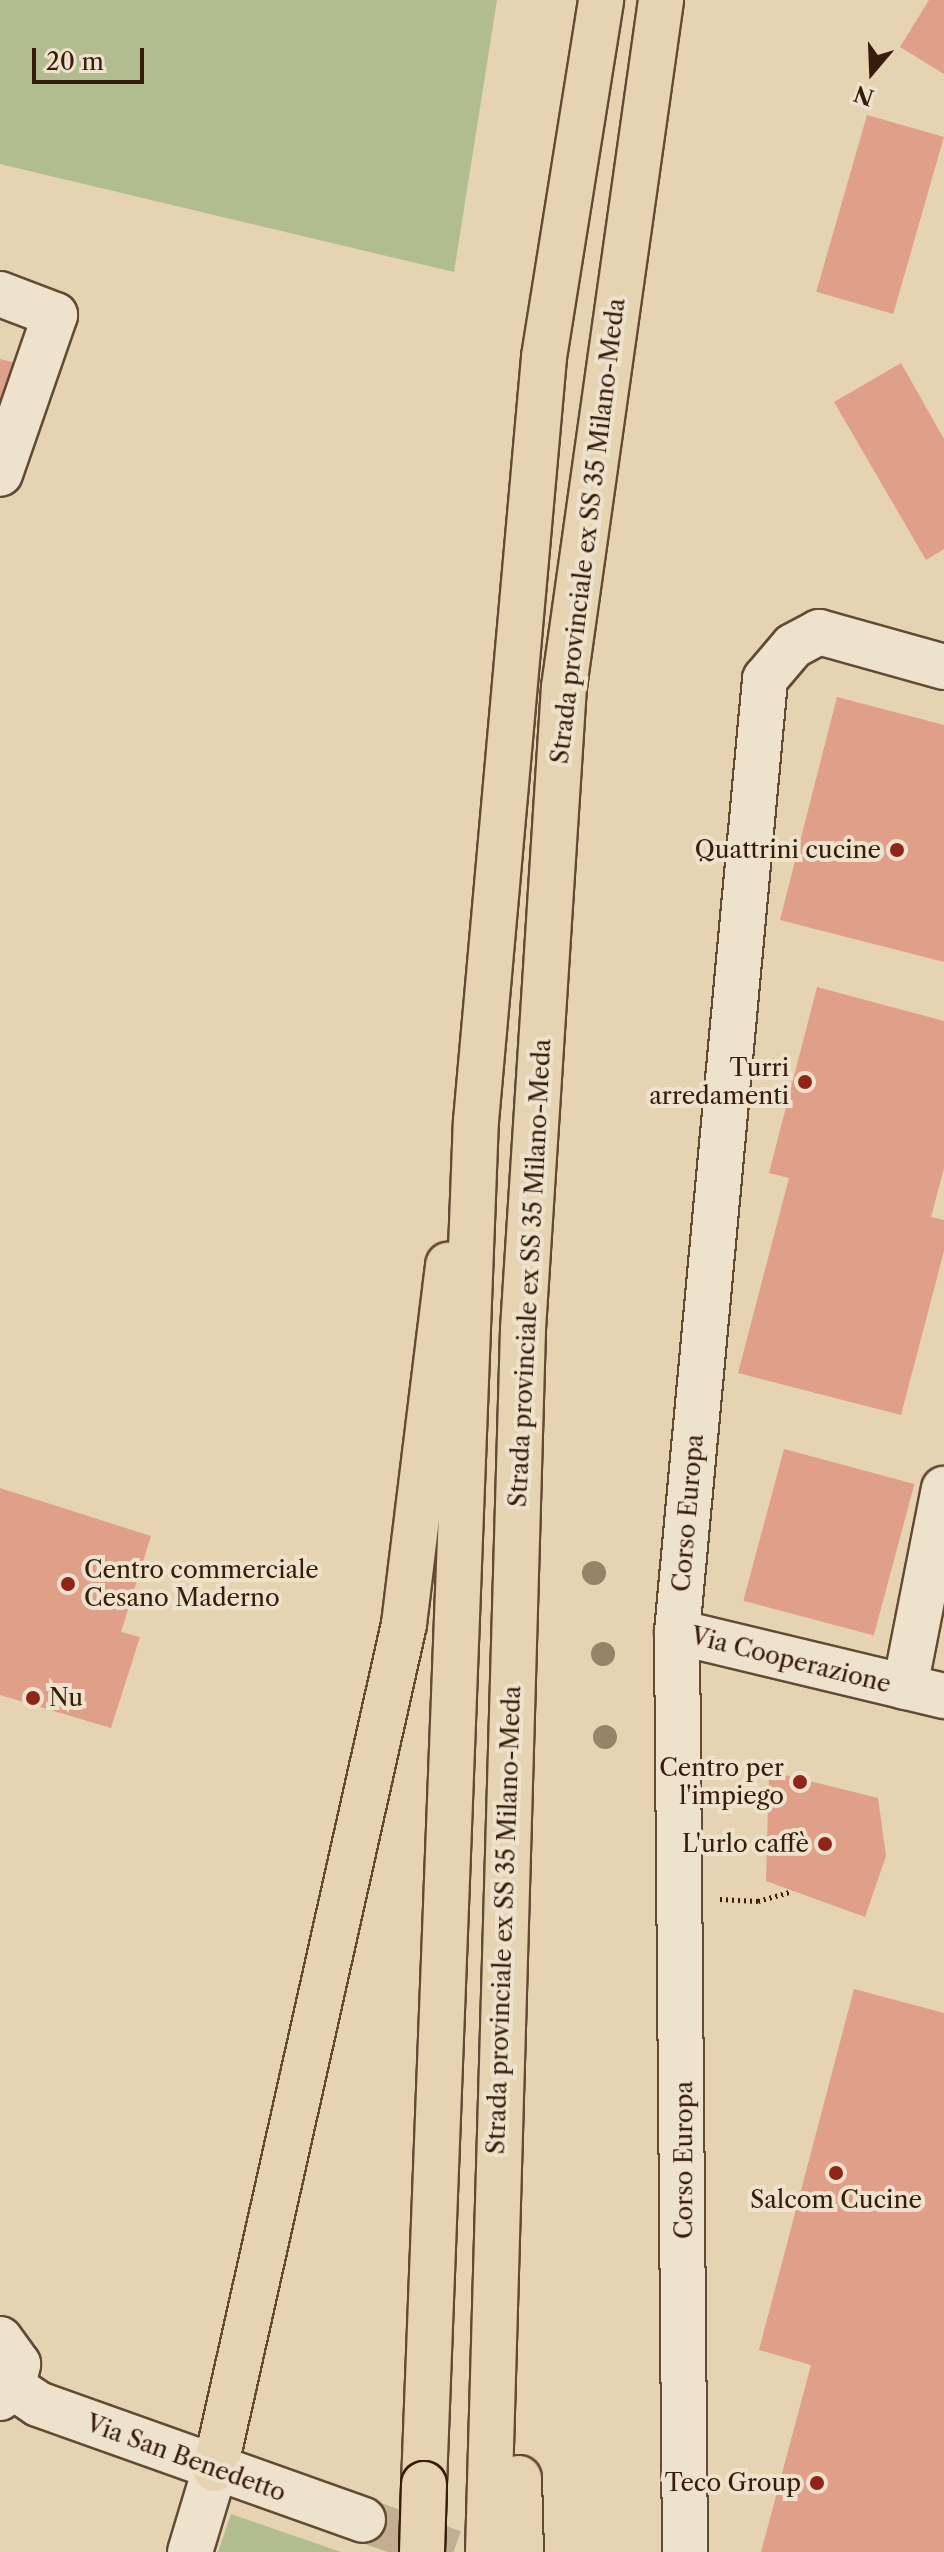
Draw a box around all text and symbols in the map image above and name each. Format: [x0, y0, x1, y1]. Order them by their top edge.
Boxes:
scale bar [36, 32, 148, 82]
north arrow [832, 32, 912, 112]
text: 20 m [46, 47, 104, 76]
text: N [851, 79, 877, 111]
street label: Strada provinciale ex SS 35 Milano-Meda [545, 296, 631, 766]
place label: Quattrini cucine [695, 836, 881, 864]
marker: Quattrini cucine [888, 841, 906, 859]
street label: Strada provinciale ex SS 35 Milano-Meda [503, 1038, 557, 1508]
place label: Turri arredamenti [649, 1054, 789, 1110]
marker: Turri arredamenti [796, 1073, 814, 1091]
street label: Corso Europa [667, 1433, 709, 1593]
place label: Centro commerciale Cesano Maderno [84, 1556, 319, 1612]
marker: Centro commerciale Cesano Maderno [59, 1575, 77, 1593]
street label: Via Cooperazione [688, 1621, 894, 1699]
place label: Nu [49, 1684, 83, 1712]
street label: Strada provinciale ex SS 35 Milano-Meda [481, 1685, 527, 2155]
marker: Nu [24, 1689, 42, 1707]
place label: Centro per l'impiego [659, 1754, 784, 1810]
marker: Centro per l'impiego [791, 1773, 809, 1791]
place label: L'urlo caffè [682, 1830, 809, 1858]
marker: L'urlo caffè [816, 1835, 834, 1853]
street label: Corso Europa [670, 2081, 698, 2239]
marker: Salcom Cucine [827, 2164, 845, 2182]
place label: Salcom Cucine [750, 2186, 922, 2214]
street label: Via San Benedetto [82, 2408, 290, 2508]
place label: Teco Group [665, 2469, 801, 2497]
marker: Teco Group [808, 2474, 826, 2492]

